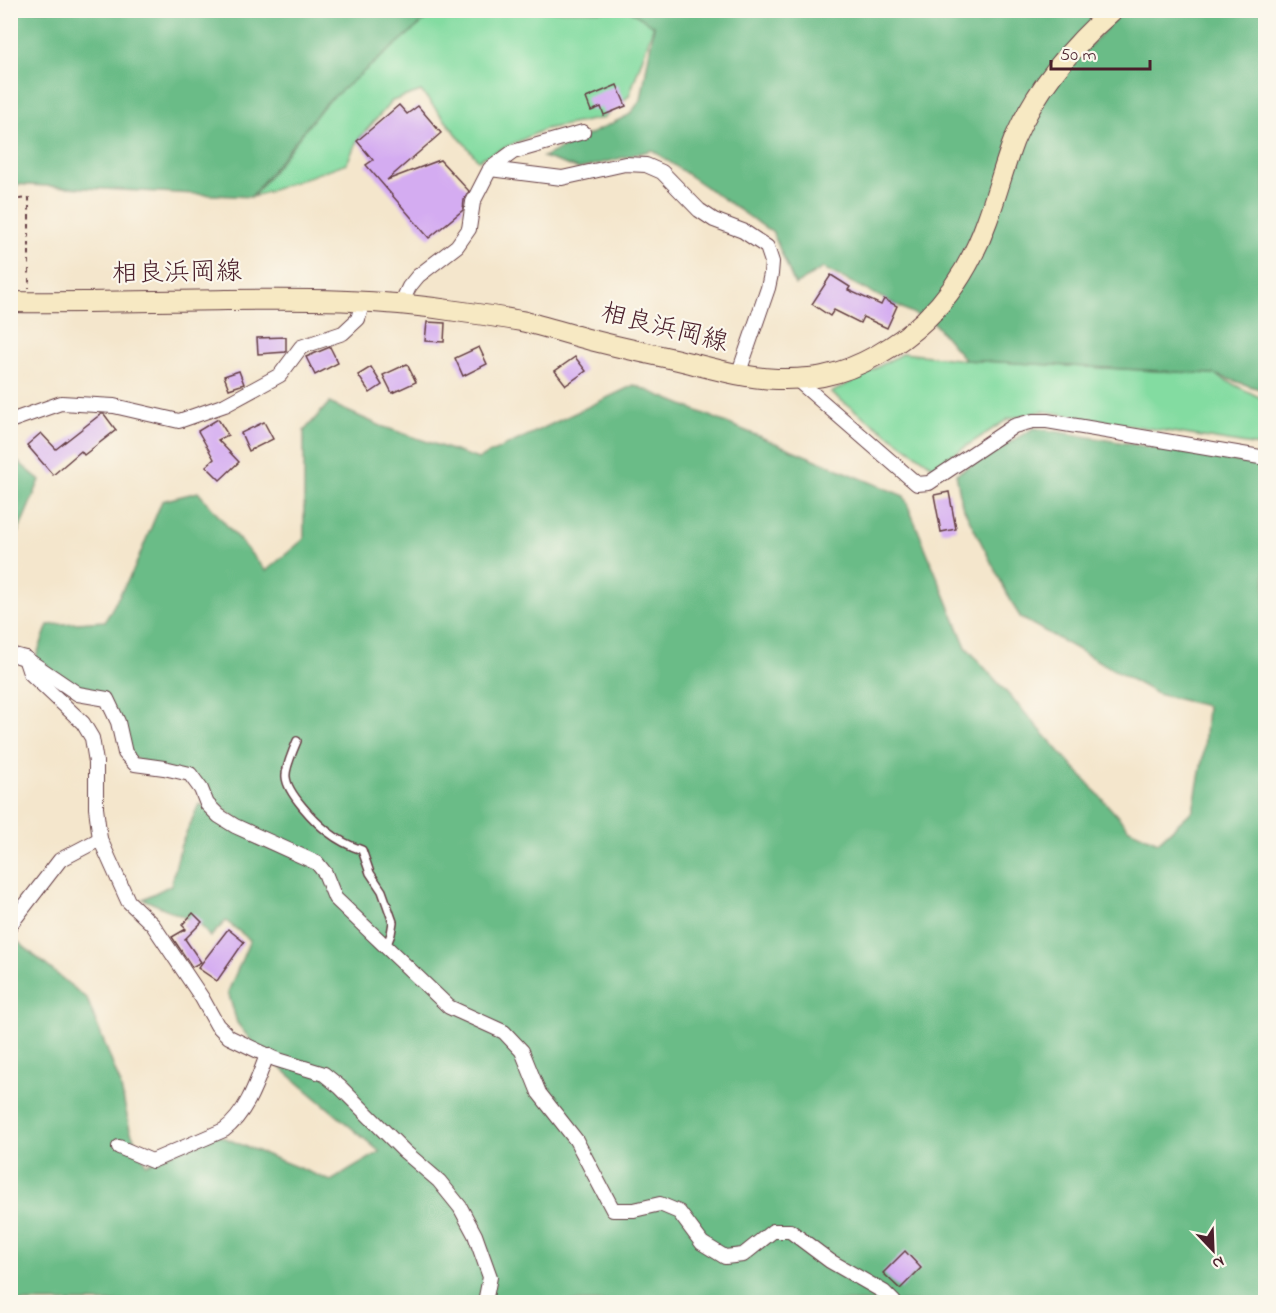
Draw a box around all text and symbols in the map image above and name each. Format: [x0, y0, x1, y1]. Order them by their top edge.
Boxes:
scale bar [1051, 33, 1150, 71]
text: 50 m [1060, 43, 1097, 69]
street label: 相良浜岡線 [112, 254, 242, 294]
street label: 相良浜岡線 [596, 295, 732, 363]
north arrow [1183, 1220, 1243, 1280]
text: N [1208, 1249, 1228, 1275]

